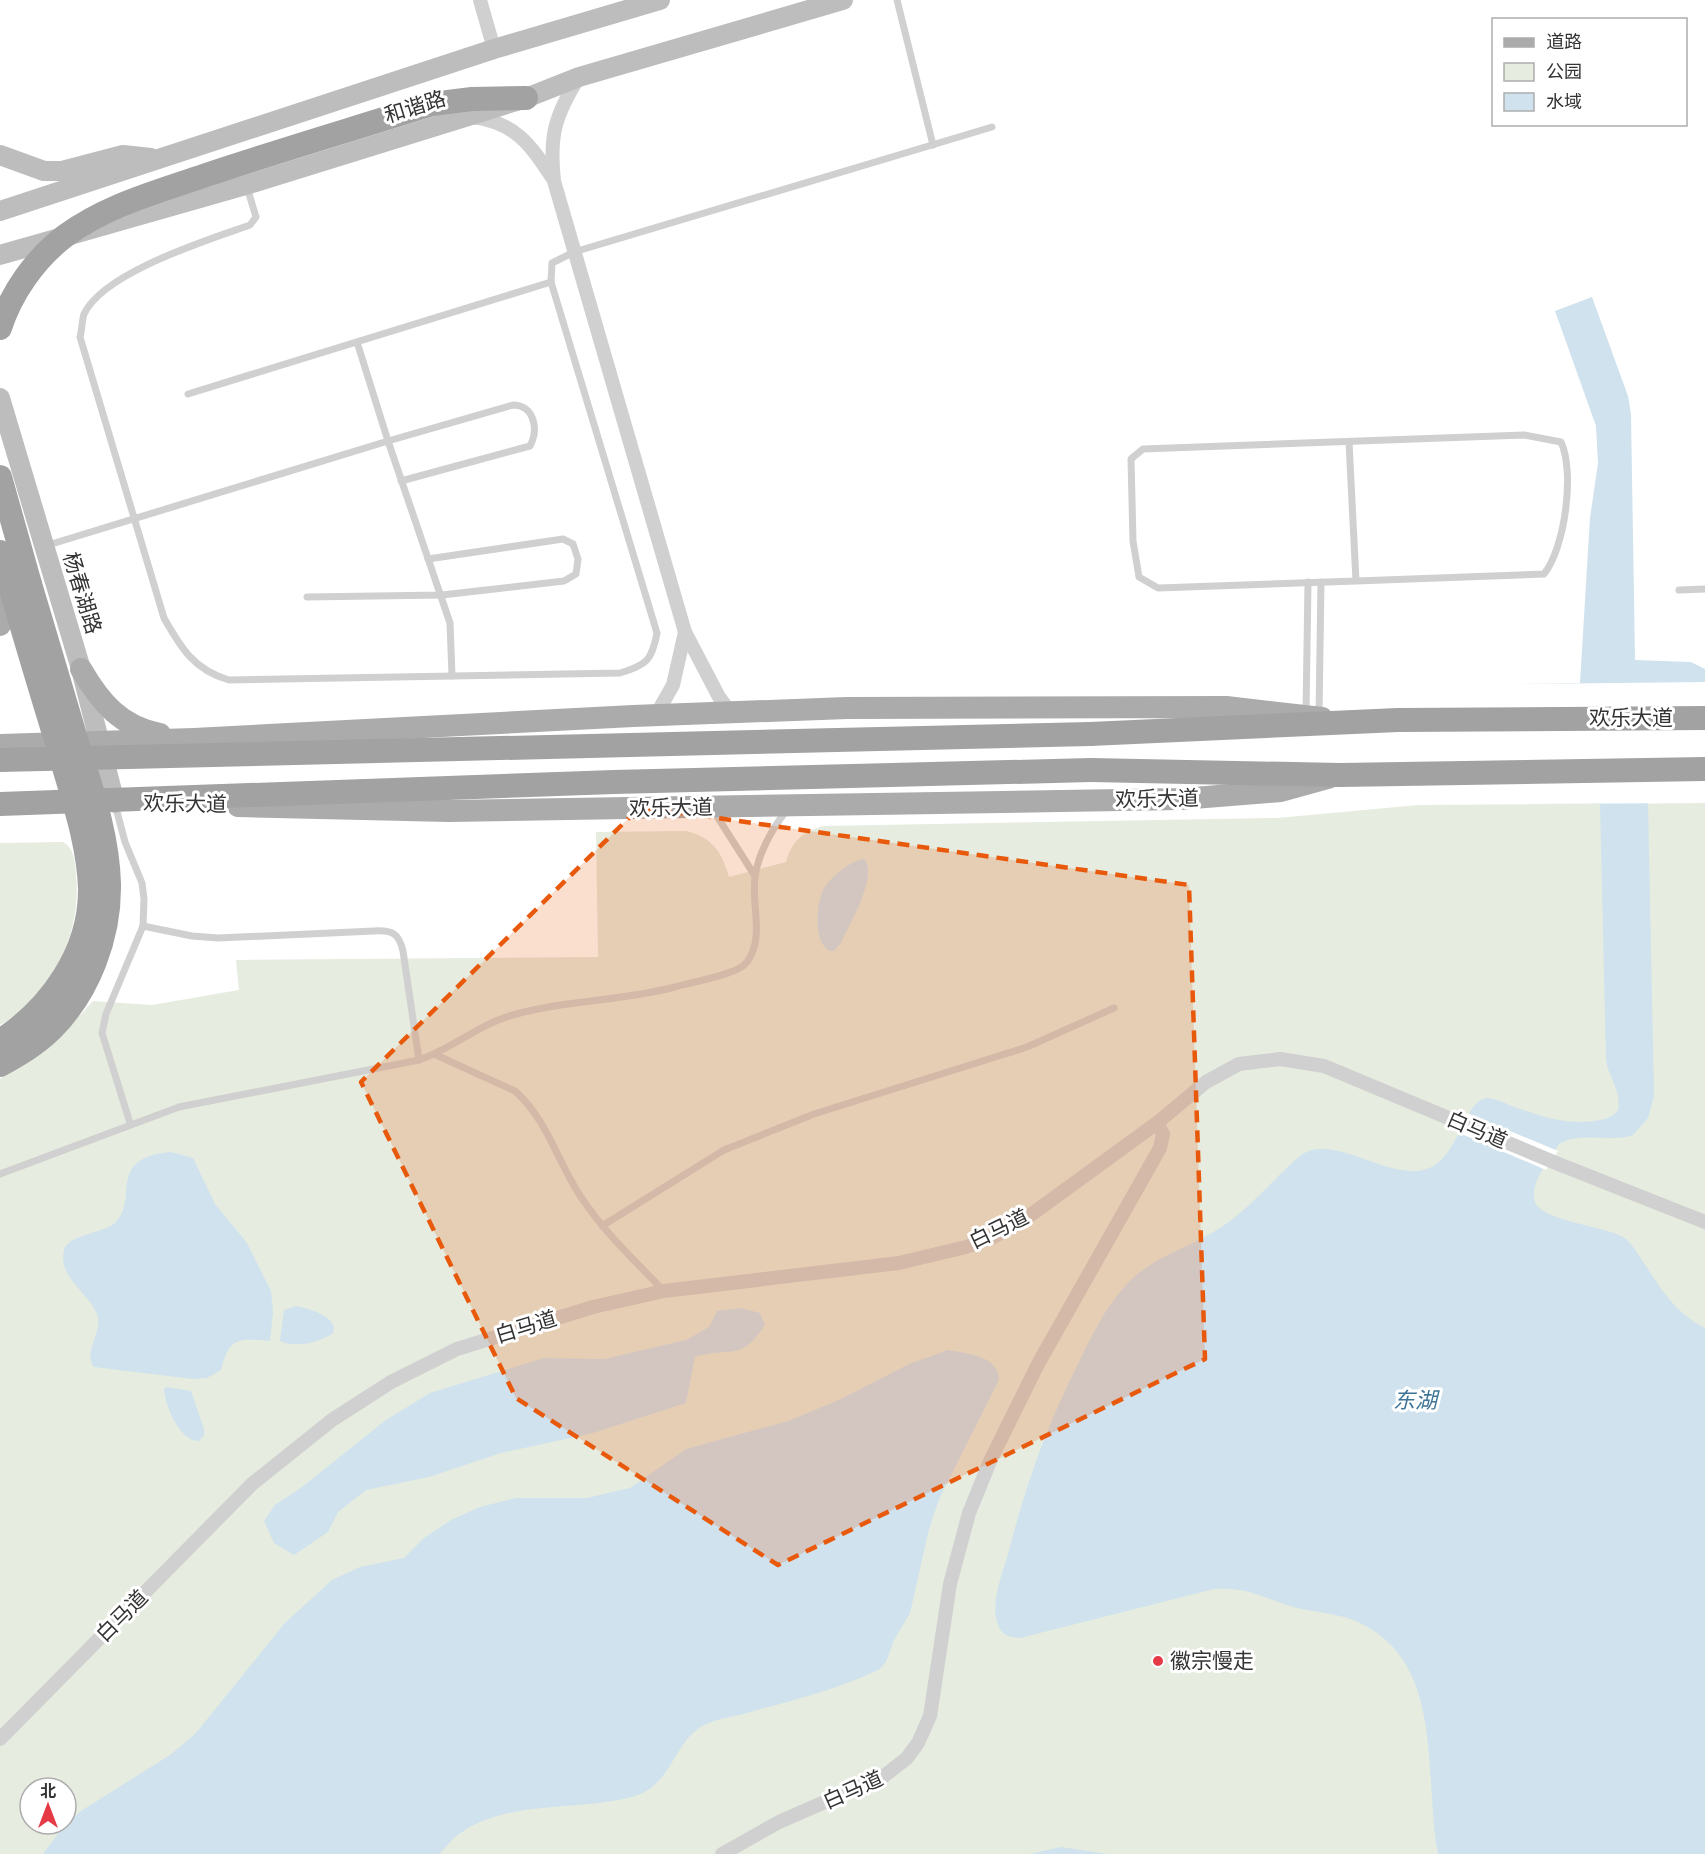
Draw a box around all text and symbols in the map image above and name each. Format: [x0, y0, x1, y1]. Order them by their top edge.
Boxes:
legend [1492, 18, 1687, 126]
text: 道路 [1546, 32, 1582, 53]
text: 公园 [1546, 62, 1582, 83]
street label: 和谐路 [381, 86, 449, 129]
text: 水域 [1546, 92, 1582, 113]
street label: 杨春湖路 [57, 549, 106, 637]
street label: 欢乐大道 [1589, 706, 1673, 731]
street label: 欢乐大道 [1115, 786, 1199, 813]
street label: 欢乐大道 [143, 791, 227, 818]
street label: 欢乐大道 [629, 795, 713, 822]
street label: 白马道 [1443, 1107, 1511, 1154]
street label: 白马道 [965, 1204, 1033, 1254]
street label: 白马道 [492, 1306, 560, 1349]
water label: 东湖 [1393, 1388, 1440, 1415]
street label: 白马道 [91, 1585, 153, 1647]
place label: 徽宗慢走 [1170, 1649, 1254, 1674]
marker: 徽宗慢走 [1151, 1654, 1165, 1668]
street label: 白马道 [819, 1766, 887, 1815]
north arrow [18, 1776, 78, 1836]
text: 北 [40, 1783, 56, 1802]

